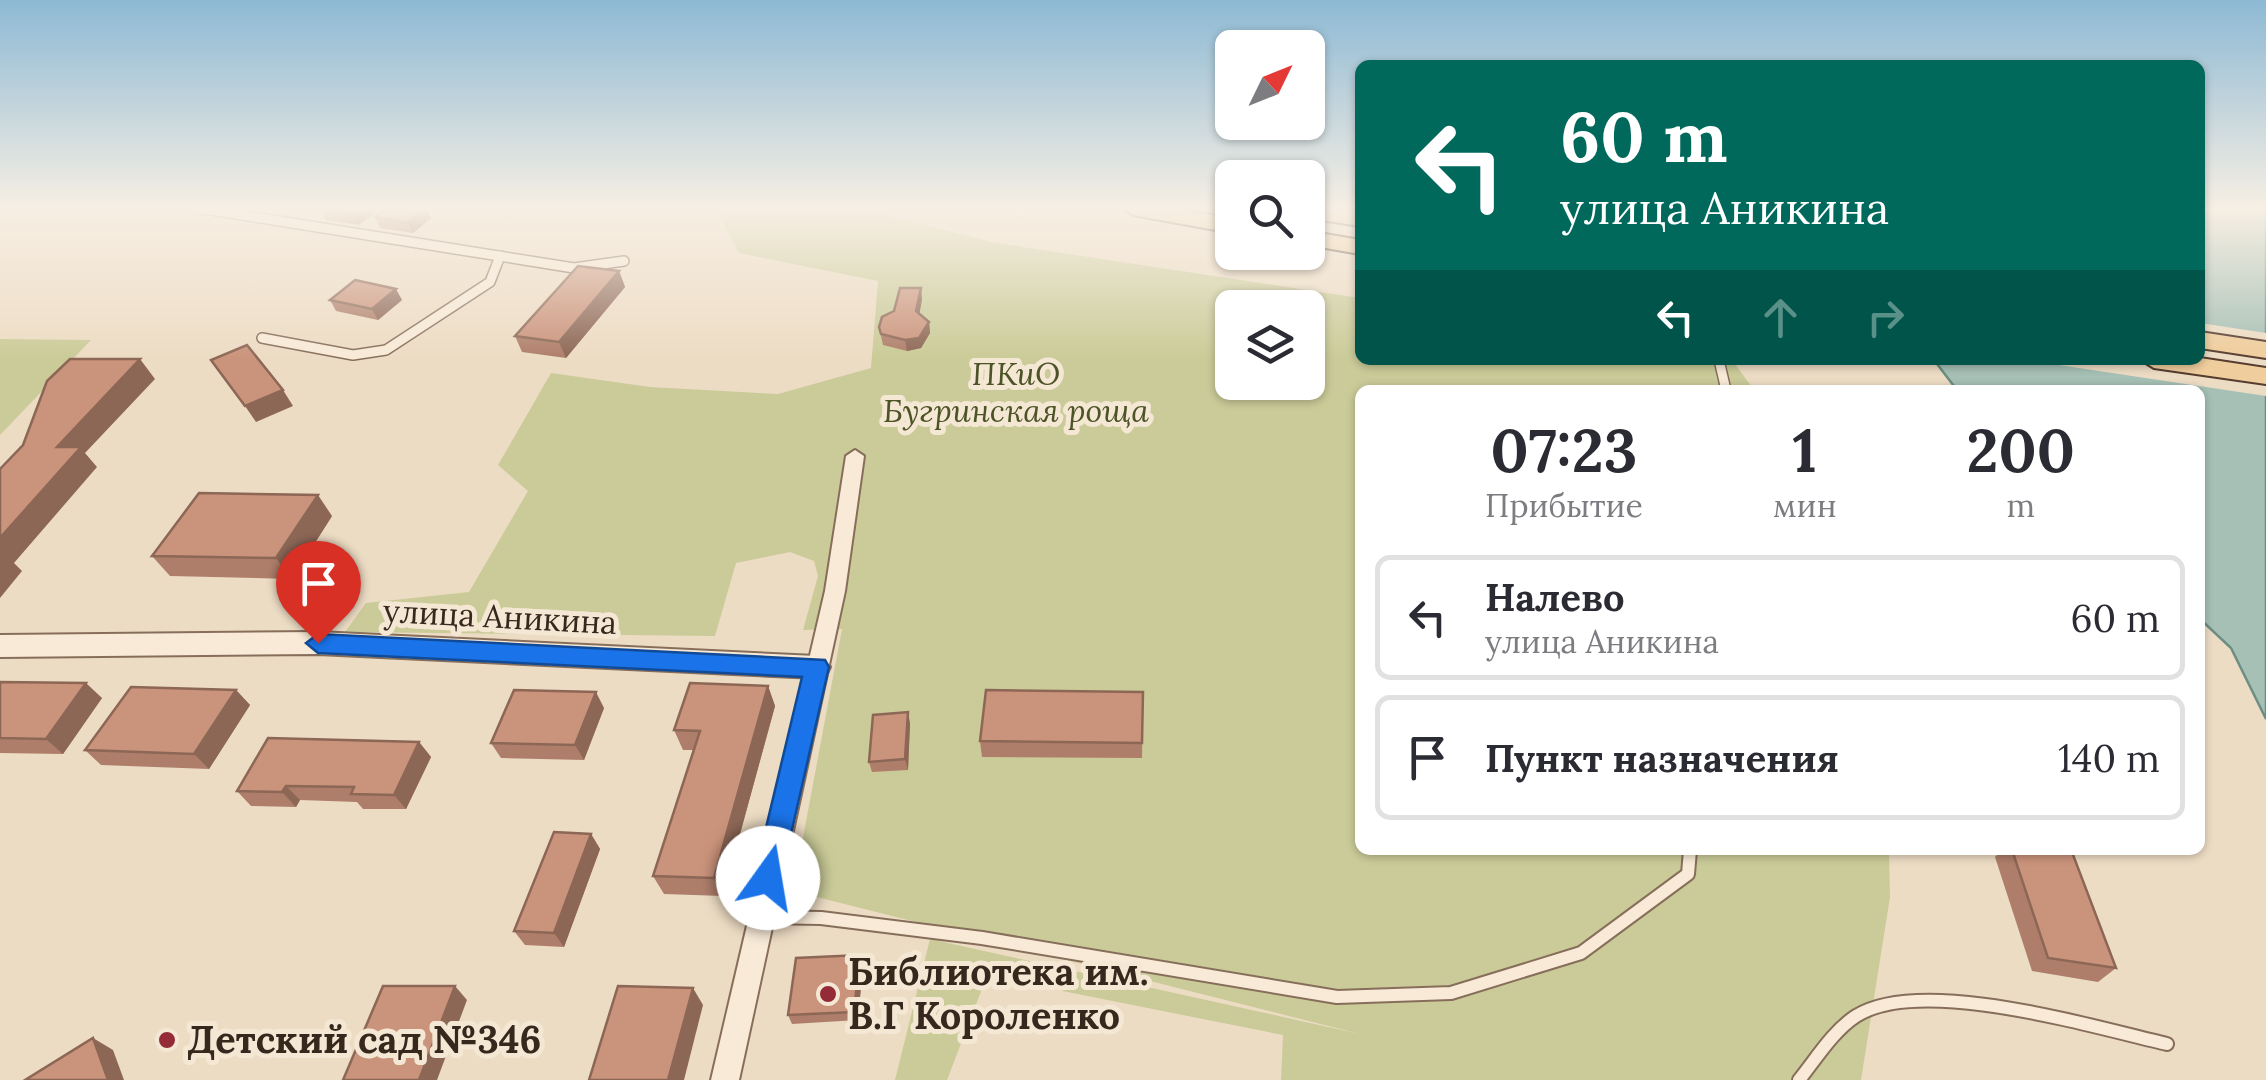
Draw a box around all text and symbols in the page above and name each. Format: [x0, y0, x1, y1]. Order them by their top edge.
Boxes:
north arrow [1215, 30, 1325, 140]
map controls [1215, 30, 1325, 400]
text: 60 m [1560, 92, 1728, 181]
icon: left [1395, 100, 1525, 230]
button: search [1215, 160, 1325, 270]
text: улица Аникина [1560, 179, 1889, 236]
button: layers [1215, 290, 1325, 400]
icon: left [1648, 290, 1703, 345]
icon: ahead [1753, 290, 1808, 345]
icon: right [1858, 290, 1913, 345]
park label: ПКиО Бугринская роща [883, 353, 1149, 431]
text: 07:23 [1491, 412, 1637, 488]
text: 1 [1793, 412, 1817, 488]
text: 200 [1967, 412, 2075, 488]
text: Прибытие [1485, 485, 1643, 526]
text: мин [1773, 485, 1837, 526]
text: m [2006, 485, 2035, 526]
pin [276, 541, 361, 644]
icon: arrive [291, 556, 346, 611]
text: Налево [1485, 573, 1625, 621]
street label: улица Аникина [382, 590, 618, 643]
icon: left [1400, 590, 1455, 645]
text: 60 m [2070, 594, 2160, 642]
text: улица Аникина [1485, 621, 1719, 662]
icon: arrive [1400, 730, 1455, 785]
text: Пункт назначения [1485, 734, 1839, 782]
text: 140 m [2058, 734, 2160, 782]
position arrow [716, 826, 820, 930]
place label: Библиотека им. В.Г Короленко [848, 947, 1149, 1039]
marker: Библиотека им. В.Г Короленко [817, 983, 839, 1005]
place label: Детский сад №346 [187, 1015, 541, 1063]
marker: Детский сад №346 [156, 1029, 178, 1051]

